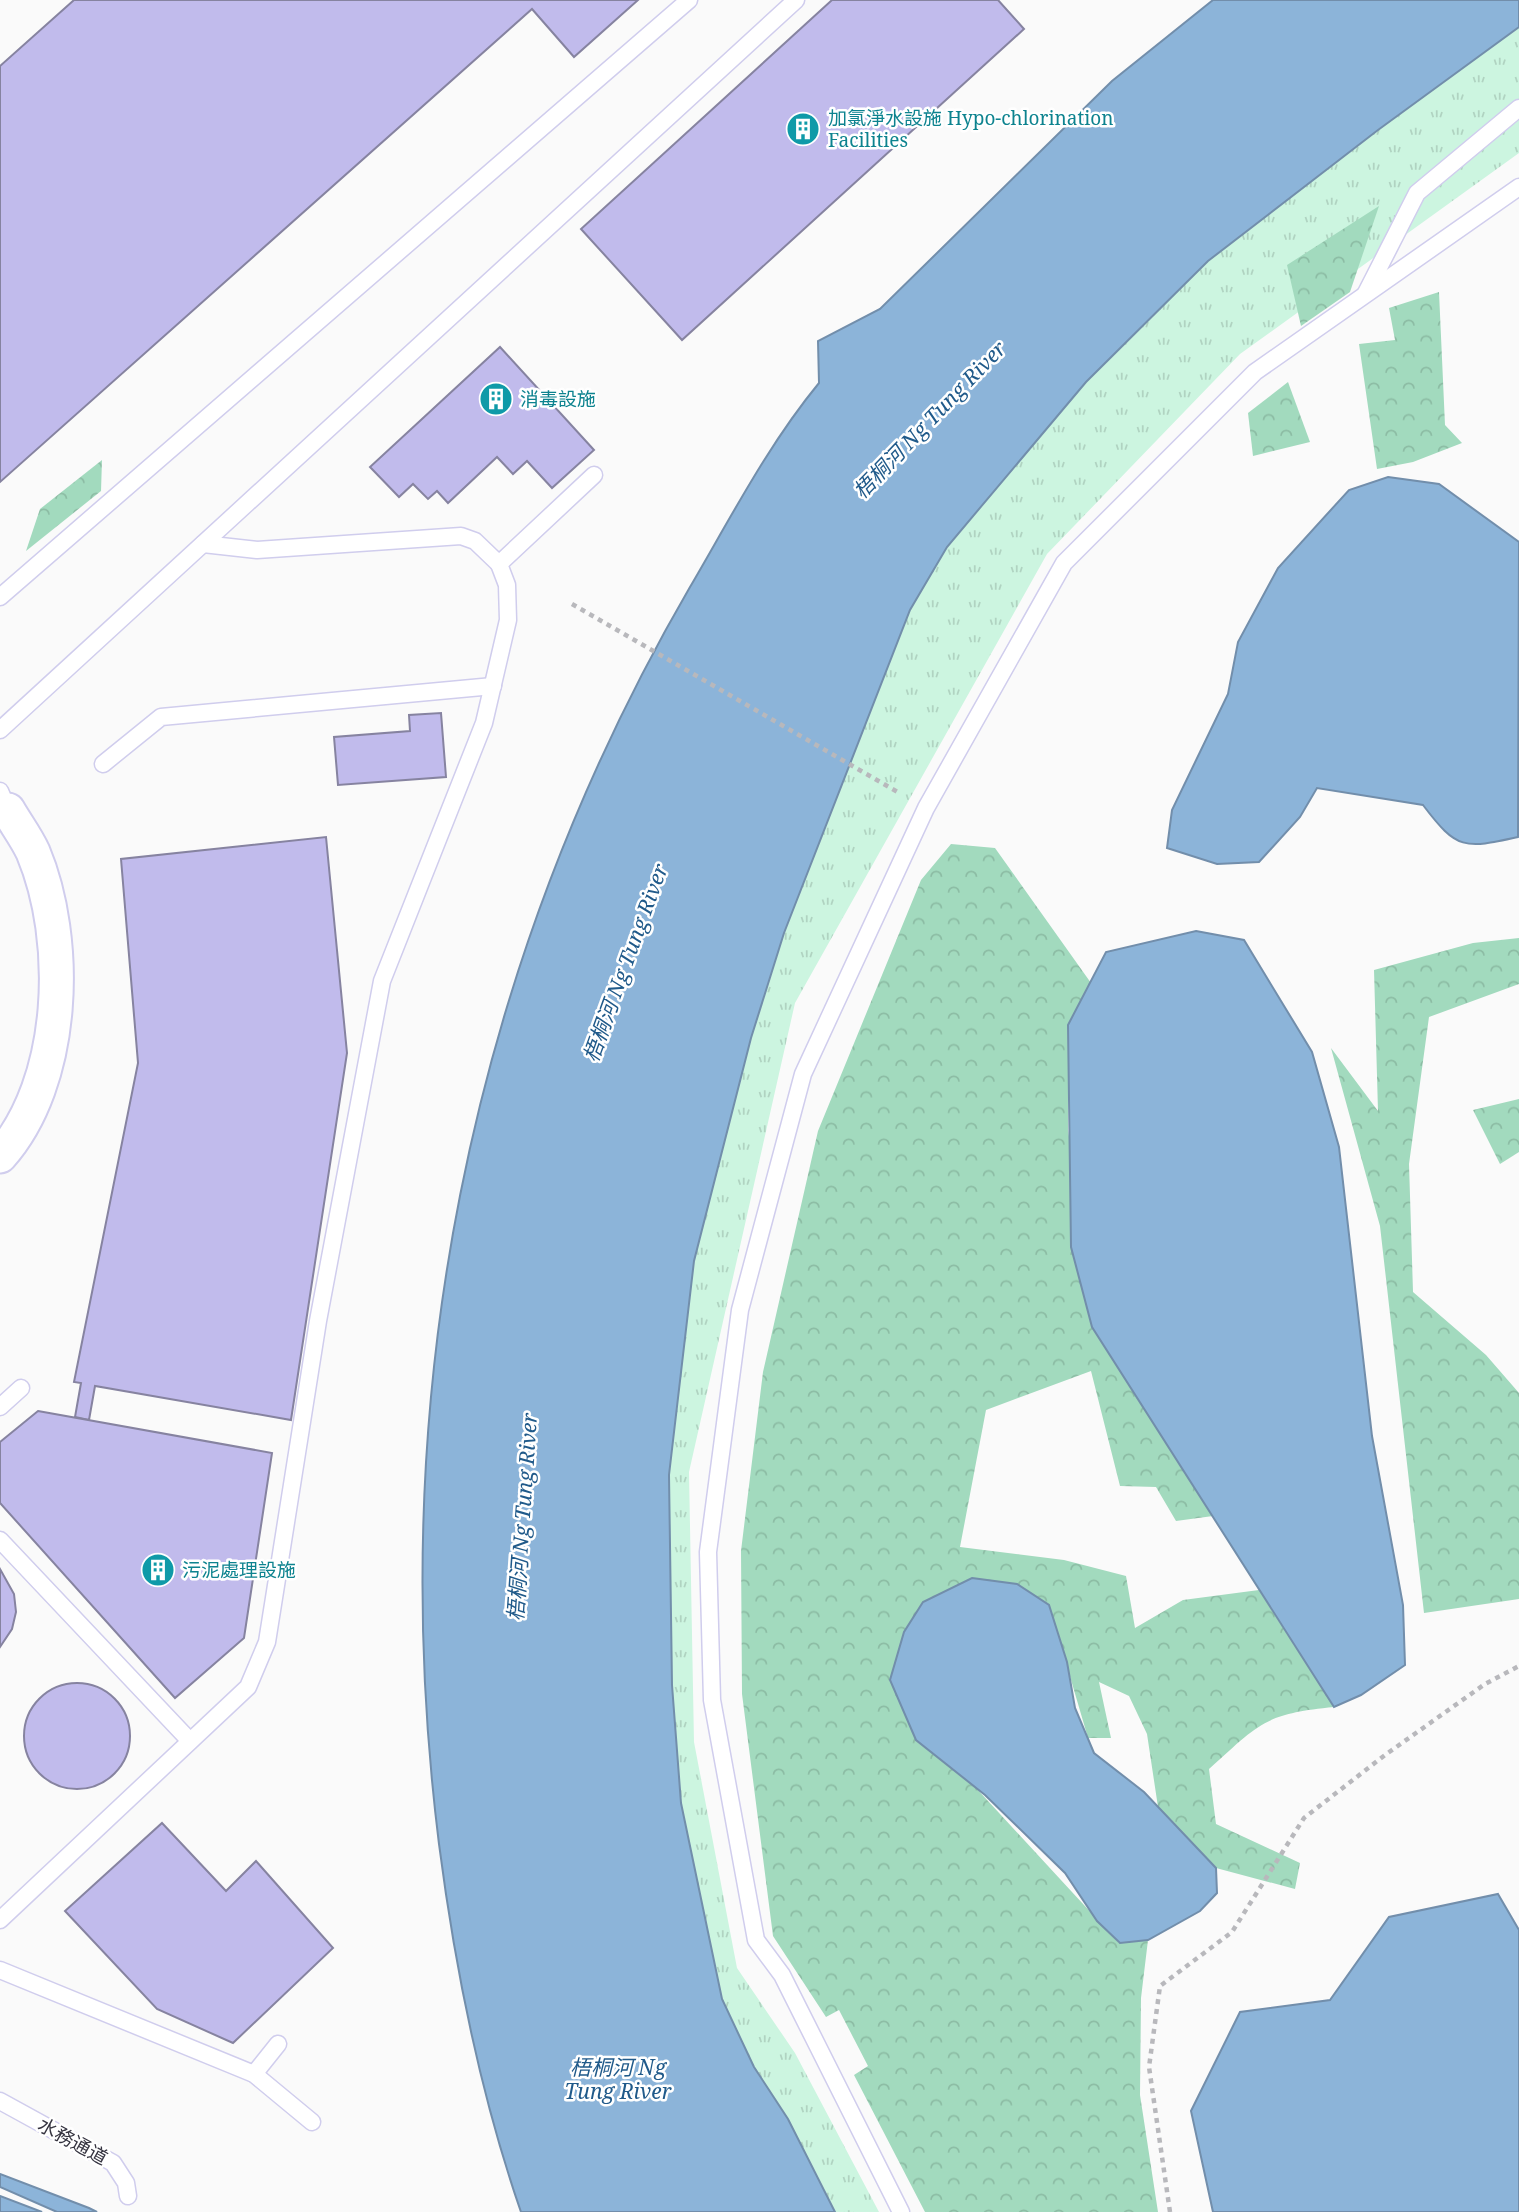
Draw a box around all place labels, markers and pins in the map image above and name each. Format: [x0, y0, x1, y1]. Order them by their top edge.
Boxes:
place label: 加氯淨水設施 Hypo-chlorination Facilities [828, 105, 1114, 153]
building icon: 加氯淨水設施 Hypo-chlorination Facilities [784, 110, 822, 148]
building icon: 消毒設施 [477, 380, 515, 418]
place label: 消毒設施 [520, 386, 596, 412]
building icon: 污泥處理設施 [139, 1551, 177, 1589]
place label: 污泥處理設施 [182, 1557, 296, 1583]

